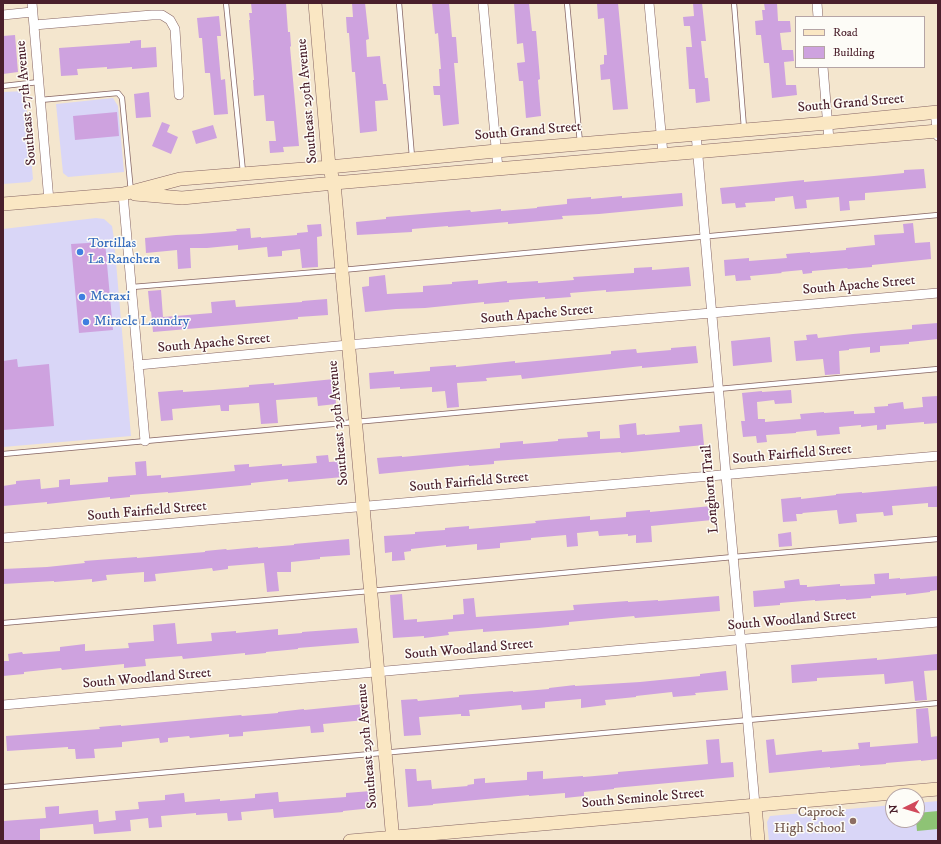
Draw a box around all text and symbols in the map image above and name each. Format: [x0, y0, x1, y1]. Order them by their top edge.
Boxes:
legend [795, 16, 925, 68]
text: Road [833, 25, 858, 40]
street label: Southeast 29th Avenue [294, 38, 322, 164]
street label: Southeast 27th Avenue [13, 40, 41, 166]
text: Building [833, 45, 874, 60]
street label: South Grand Street [797, 91, 905, 117]
street label: South Grand Street [474, 119, 582, 145]
place label: Tortillas La Ranchera [88, 236, 160, 268]
marker: Tortillas La Ranchera [75, 247, 85, 257]
street label: South Apache Street [802, 273, 916, 299]
place label: Meraxi [90, 289, 130, 305]
marker: Meraxi [77, 292, 87, 302]
street label: South Apache Street [480, 302, 594, 328]
place label: Miracle Laundry [94, 314, 189, 330]
marker: Miracle Laundry [81, 317, 91, 327]
street label: South Apache Street [157, 331, 271, 357]
street label: Southeast 29th Avenue [325, 360, 353, 486]
street label: South Fairfield Street [732, 441, 852, 469]
street label: Longhorn Trail [699, 444, 723, 534]
street label: South Fairfield Street [409, 469, 529, 497]
street label: South Fairfield Street [87, 498, 207, 526]
street label: South Woodland Street [727, 607, 857, 635]
street label: South Woodland Street [404, 636, 534, 664]
street label: South Woodland Street [82, 665, 212, 693]
street label: Southeast 29th Avenue [354, 683, 382, 809]
street label: South Seminole Street [581, 785, 705, 813]
north arrow [885, 788, 925, 828]
text: N [887, 804, 901, 814]
place label: Caprock High School [774, 805, 845, 838]
marker: Caprock High School [848, 816, 858, 826]

